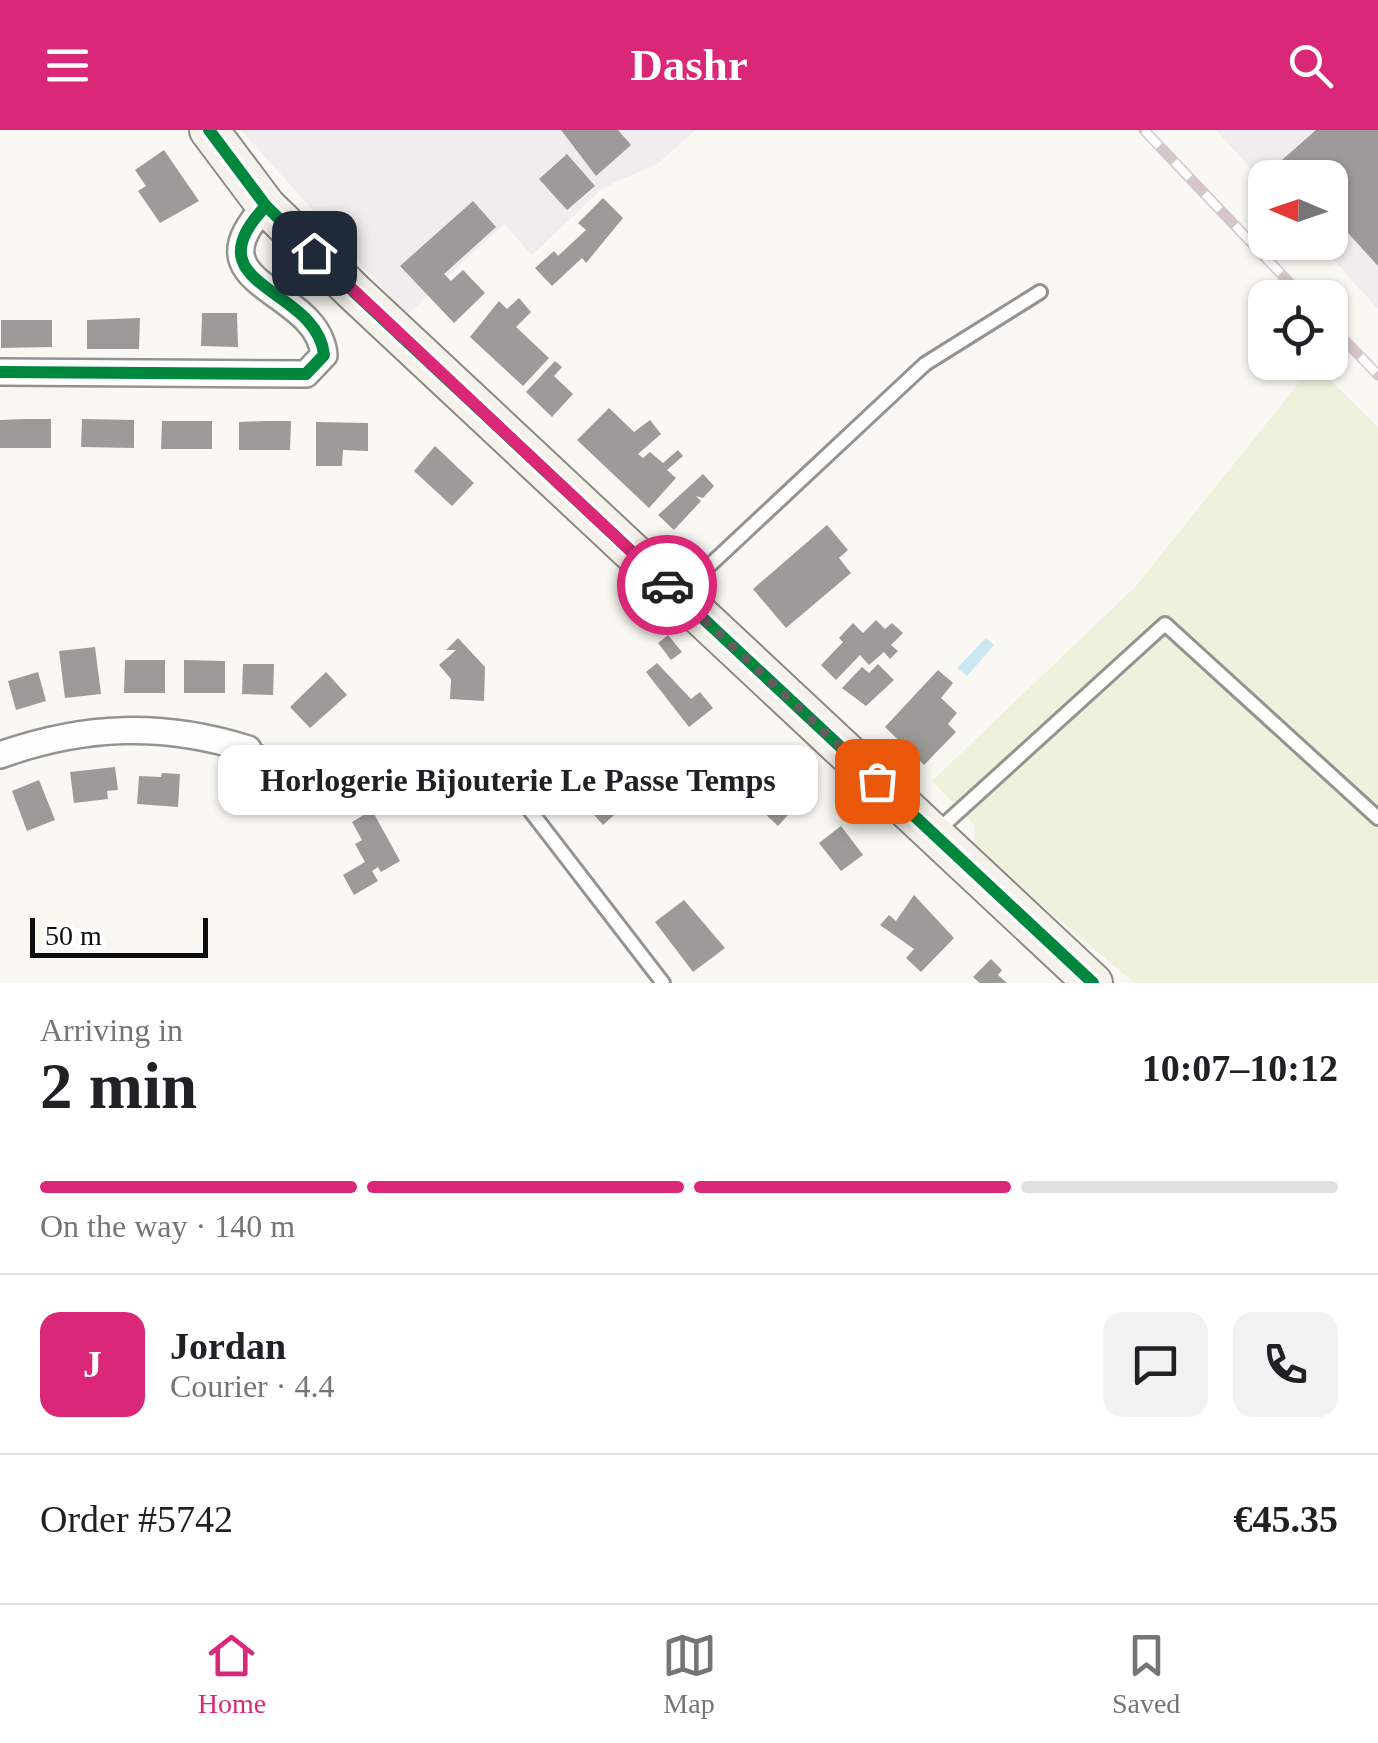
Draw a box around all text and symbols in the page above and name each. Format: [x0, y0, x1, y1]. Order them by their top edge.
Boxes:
icon: menu [40, 38, 95, 93]
icon: search [1283, 38, 1338, 93]
text: Dashr [630, 40, 748, 90]
north arrow [1248, 160, 1348, 260]
map controls [1248, 160, 1348, 380]
pin [272, 211, 357, 296]
icon: home [287, 226, 342, 281]
button: locate [1248, 280, 1348, 380]
courier [617, 535, 717, 635]
icon: car [640, 558, 695, 613]
pin [835, 739, 920, 824]
callout: Horlogerie Bijouterie Le Passe Temps [217, 746, 817, 816]
icon: bag [850, 754, 905, 809]
text: Horlogerie Bijouterie Le Passe Temps [260, 762, 776, 798]
scale bar [30, 913, 208, 958]
text: 50 m [45, 920, 102, 951]
text: Arriving in [40, 1012, 183, 1048]
text: 10:07–10:12 [1142, 1047, 1338, 1089]
text: 2 min [40, 1050, 197, 1122]
text: On the way · 140 m [40, 1208, 295, 1244]
button: chat [1103, 1312, 1208, 1417]
button: phone [1233, 1312, 1338, 1417]
text: Jordan [170, 1325, 286, 1367]
text: J [83, 1343, 102, 1385]
text: Courier · 4.4 [170, 1368, 334, 1404]
text: Order #5742 [40, 1498, 233, 1540]
text: €45.35 [1234, 1498, 1338, 1540]
tab: Home [198, 1628, 266, 1720]
tab: Map [662, 1628, 717, 1720]
tab: Saved [1112, 1628, 1180, 1720]

